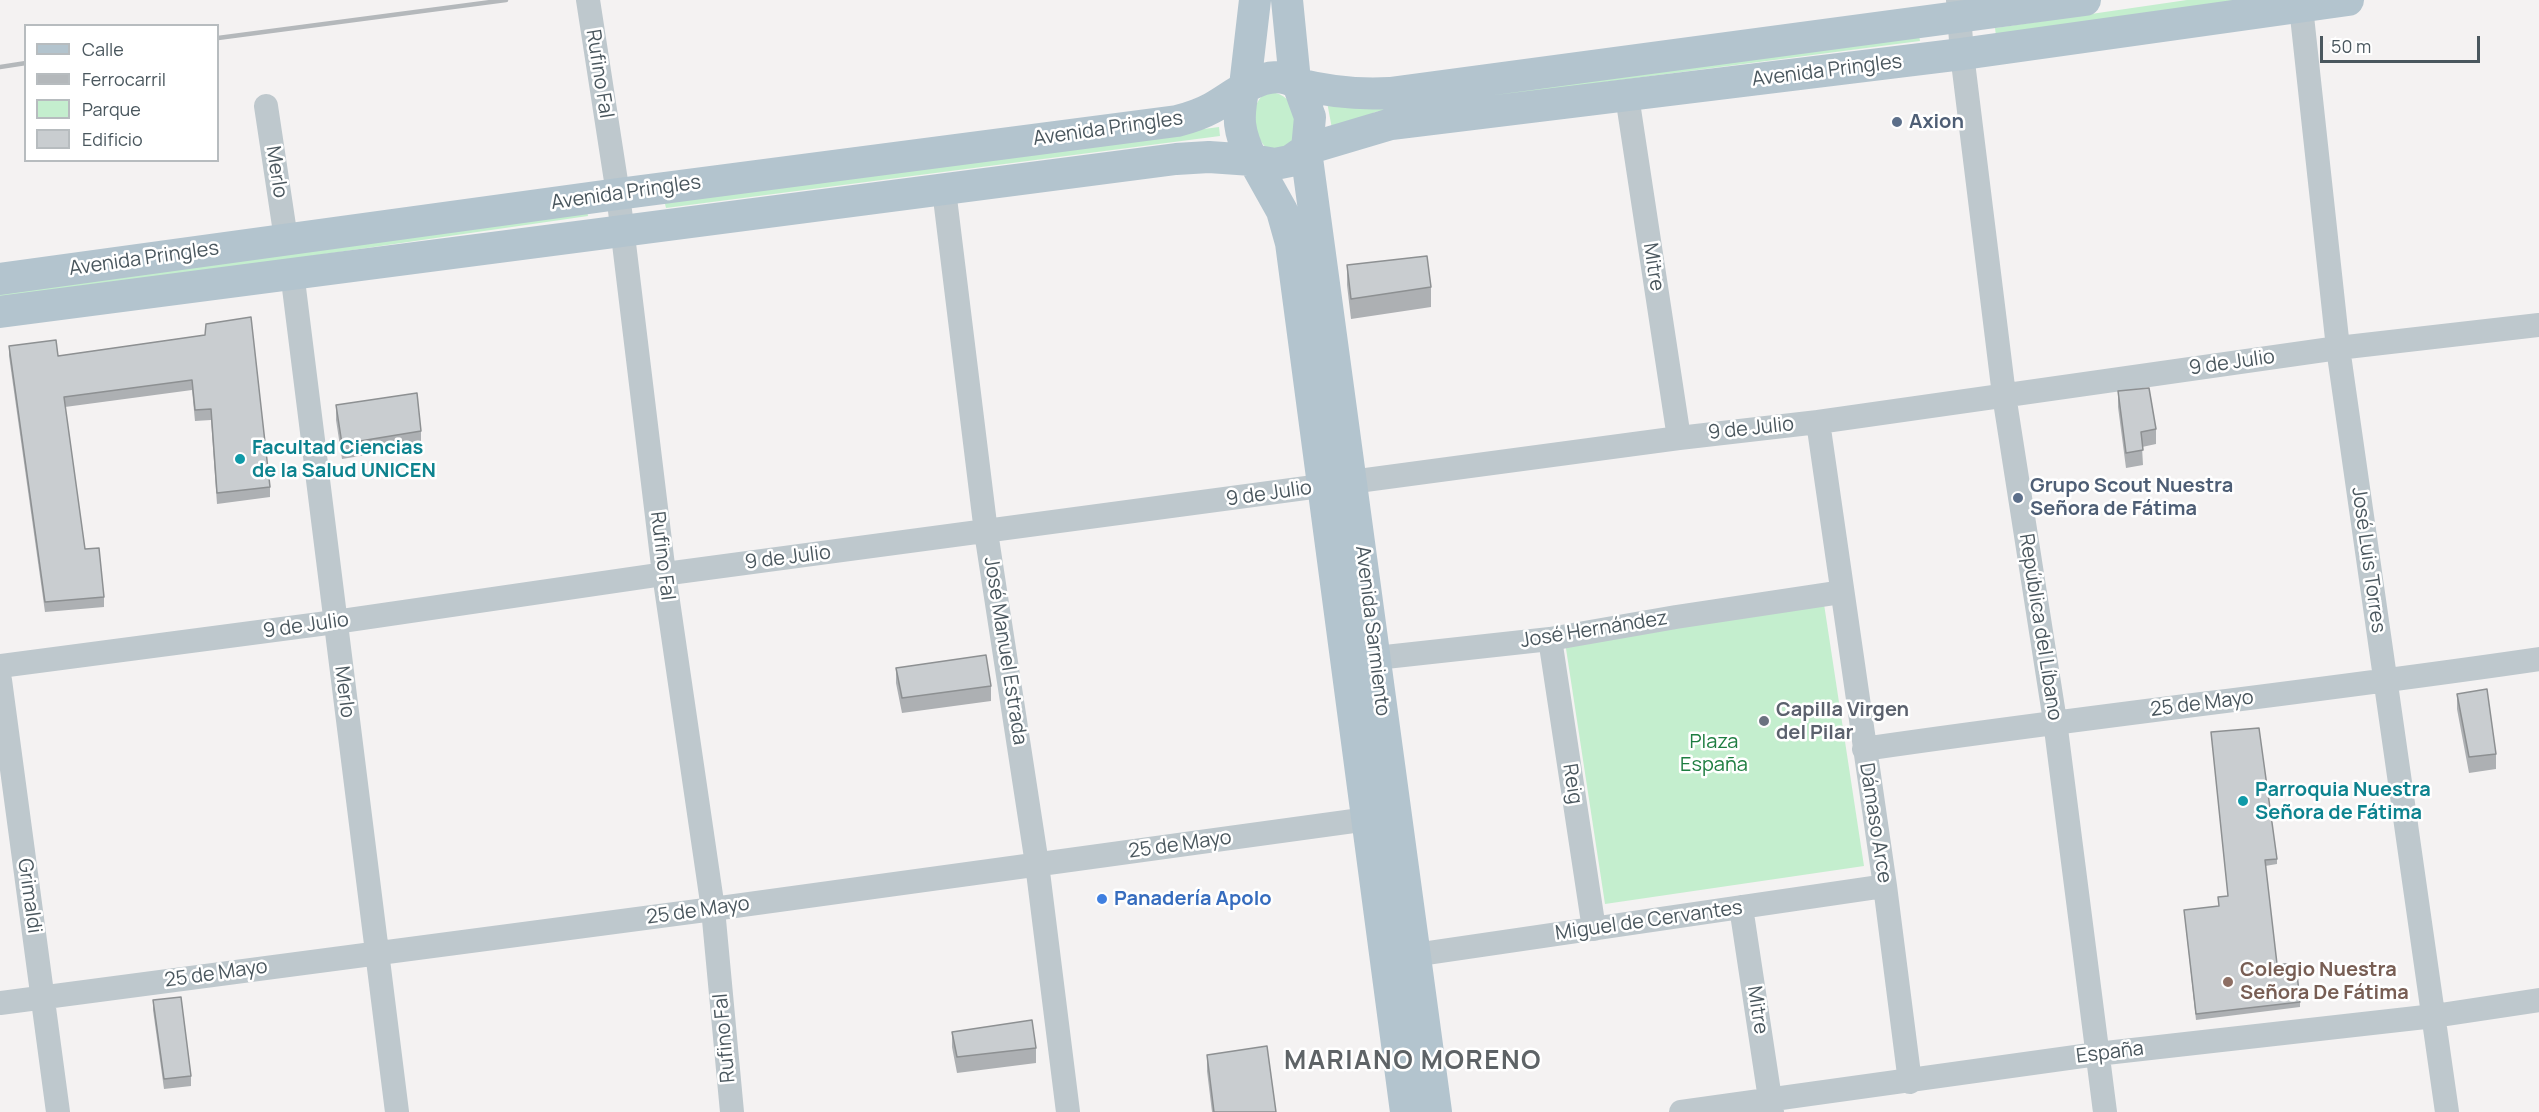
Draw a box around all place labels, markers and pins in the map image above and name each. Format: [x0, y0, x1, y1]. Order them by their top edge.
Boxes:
place label: Axion [1909, 110, 1964, 134]
marker: Axion [1890, 115, 1904, 129]
place label: Facultad Ciencias de la Salud UNICEN [252, 436, 436, 483]
marker: Facultad Ciencias de la Salud UNICEN [233, 452, 247, 466]
place label: Grupo Scout Nuestra Señora de Fátima [2030, 474, 2233, 521]
marker: Grupo Scout Nuestra Señora de Fátima [2011, 491, 2025, 505]
place label: Capilla Virgen del Pilar [1776, 698, 1909, 745]
marker: Capilla Virgen del Pilar [1757, 714, 1771, 728]
place label: Parroquia Nuestra Señora de Fátima [2255, 778, 2431, 825]
marker: Parroquia Nuestra Señora de Fátima [2236, 794, 2250, 808]
place label: Panadería Apolo [1114, 887, 1272, 911]
marker: Panadería Apolo [1095, 892, 1109, 906]
place label: Colegio Nuestra Señora De Fátima [2240, 958, 2409, 1005]
marker: Colegio Nuestra Señora De Fátima [2221, 975, 2235, 989]

